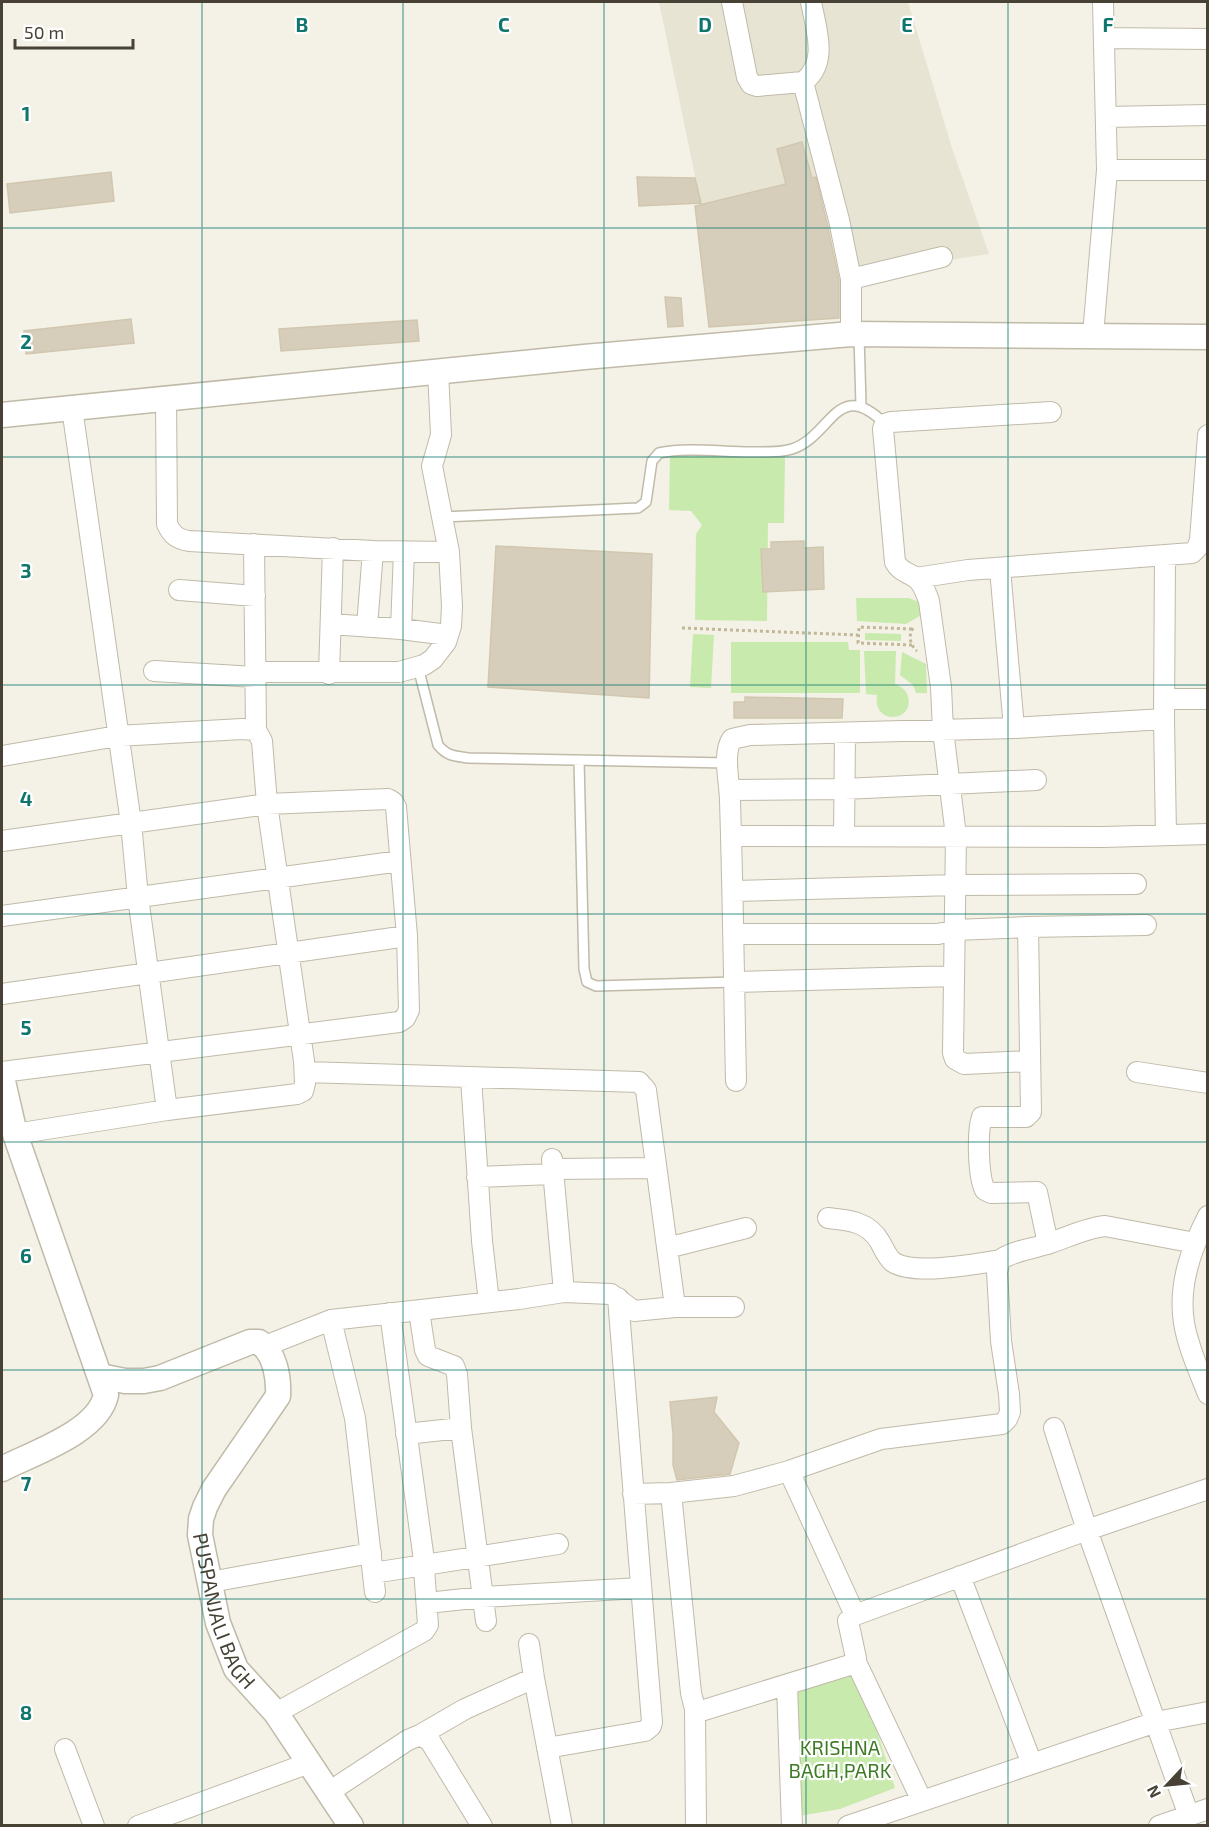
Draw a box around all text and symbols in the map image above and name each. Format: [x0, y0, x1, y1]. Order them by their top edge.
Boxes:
scale bar [15, 12, 134, 50]
text: B [296, 12, 308, 36]
text: C [498, 12, 510, 36]
text: D [698, 12, 712, 36]
text: E [901, 12, 913, 36]
text: F [1102, 12, 1114, 36]
text: 50 m [24, 21, 64, 43]
text: 1 [22, 101, 30, 125]
text: 2 [20, 329, 32, 353]
text: 3 [20, 558, 32, 582]
text: 4 [20, 786, 33, 810]
text: 5 [20, 1015, 32, 1039]
text: 6 [20, 1243, 32, 1267]
text: 7 [21, 1471, 32, 1495]
street label: PUSPANJALI BAGH [189, 1530, 261, 1693]
text: 8 [20, 1700, 32, 1724]
park label: KRISHNA BAGH,PARK [789, 1735, 892, 1782]
north arrow [1137, 1755, 1197, 1815]
text: N [1142, 1782, 1164, 1801]

